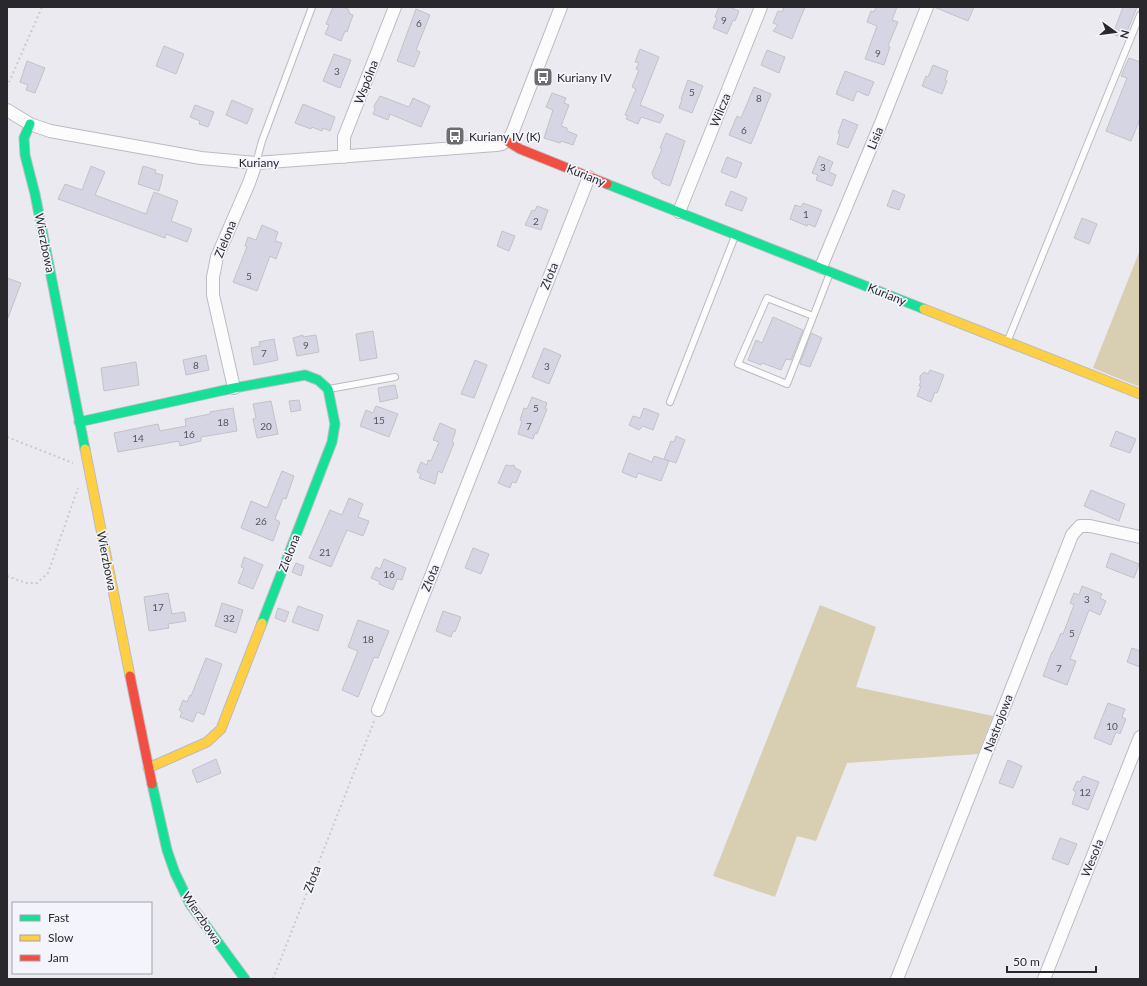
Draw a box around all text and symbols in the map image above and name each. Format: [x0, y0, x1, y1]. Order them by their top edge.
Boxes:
north arrow [1095, 12, 1135, 52]
house number: 9 [721, 14, 727, 26]
house number: 6 [416, 17, 422, 29]
text: N [1118, 29, 1133, 40]
house number: 9 [875, 47, 881, 59]
street label: Wspólna [351, 58, 381, 106]
house number: 3 [334, 65, 340, 77]
bus stop icon: Kuriany IV [532, 66, 554, 88]
place label: Kuriany IV [557, 70, 612, 85]
house number: 5 [689, 86, 695, 98]
street label: Wilcza [706, 91, 734, 129]
house number: 8 [756, 92, 762, 104]
house number: 6 [741, 124, 747, 136]
street label: Lisia [864, 124, 886, 152]
bus stop icon: Kuriany IV (K) [444, 125, 466, 147]
place label: Kuriany IV (K) [469, 129, 541, 144]
street label: Kuriany [239, 155, 280, 170]
street label: Kuriany [565, 161, 608, 190]
house number: 3 [820, 161, 826, 173]
house number: 1 [803, 208, 809, 220]
street label: Wierzbowa [32, 212, 58, 274]
house number: 2 [533, 215, 539, 227]
street label: Zielona [211, 218, 239, 260]
street label: Złota [537, 260, 561, 292]
house number: 5 [246, 270, 252, 282]
street label: Kuriany [866, 280, 909, 309]
house number: 9 [303, 339, 309, 351]
house number: 7 [261, 347, 267, 359]
house number: 8 [193, 359, 199, 371]
house number: 3 [544, 360, 550, 372]
house number: 5 [533, 402, 539, 414]
house number: 15 [373, 414, 385, 426]
house number: 18 [217, 416, 229, 428]
house number: 20 [260, 420, 272, 432]
house number: 7 [526, 420, 532, 432]
house number: 16 [183, 428, 195, 440]
house number: 14 [132, 432, 144, 444]
house number: 26 [255, 515, 267, 527]
street label: Wierzbowa [94, 530, 120, 592]
street label: Zielona [275, 532, 303, 574]
house number: 21 [319, 546, 331, 558]
street label: Złota [418, 562, 442, 594]
house number: 16 [383, 568, 395, 580]
house number: 3 [1084, 593, 1090, 605]
house number: 17 [152, 601, 164, 613]
house number: 32 [223, 612, 235, 624]
house number: 5 [1069, 627, 1075, 639]
house number: 18 [362, 633, 374, 645]
house number: 7 [1056, 662, 1062, 674]
street label: Nastrojowa [980, 692, 1016, 754]
house number: 10 [1106, 720, 1118, 732]
house number: 12 [1079, 786, 1091, 798]
street label: Wesoła [1078, 837, 1106, 879]
street label: Złota [300, 863, 324, 895]
street label: Wierzbowa [179, 889, 225, 947]
legend [12, 902, 152, 974]
text: Fast [48, 910, 70, 925]
text: Slow [48, 930, 74, 945]
scale bar [1007, 948, 1096, 974]
text: Jam [48, 950, 69, 965]
text: 50 m [1013, 954, 1040, 969]

